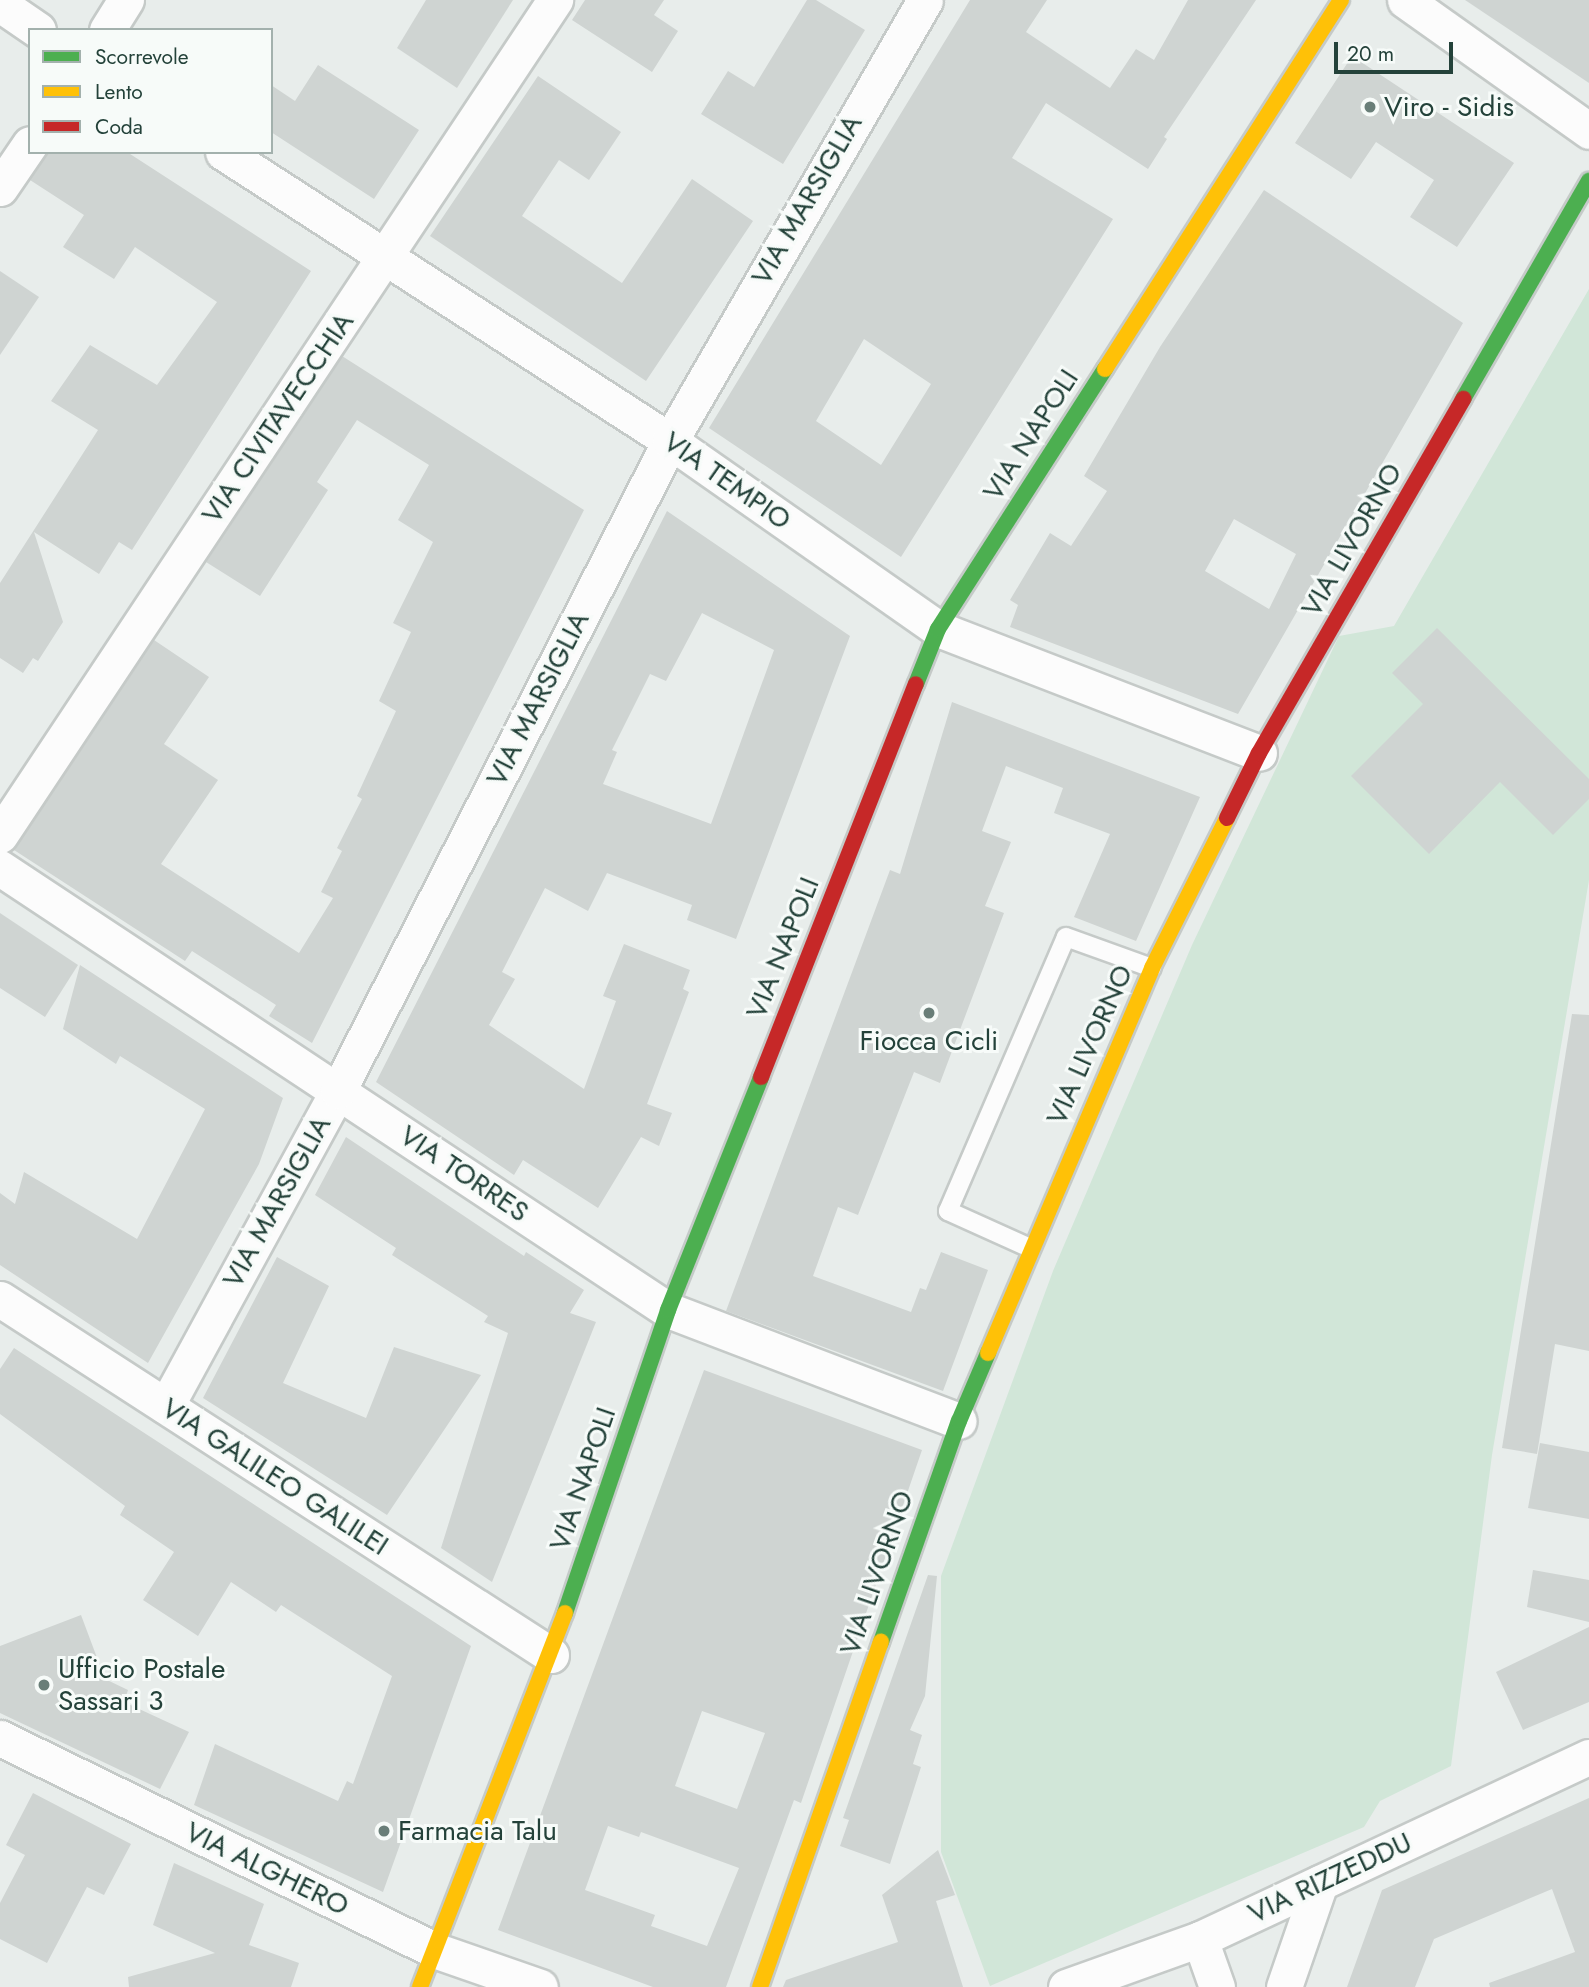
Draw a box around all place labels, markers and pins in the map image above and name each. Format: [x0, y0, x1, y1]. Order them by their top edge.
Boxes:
place label: Viro - Sidis [1384, 90, 1514, 124]
marker: Viro - Sidis [1362, 99, 1378, 115]
marker: Fiocca Cicli [921, 1005, 937, 1021]
place label: Fiocca Cicli [860, 1024, 998, 1058]
place label: Ufficio Postale Sassari 3 [58, 1652, 225, 1718]
marker: Ufficio Postale Sassari 3 [36, 1677, 52, 1693]
place label: Farmacia Talu [398, 1814, 557, 1848]
marker: Farmacia Talu [376, 1823, 392, 1839]

